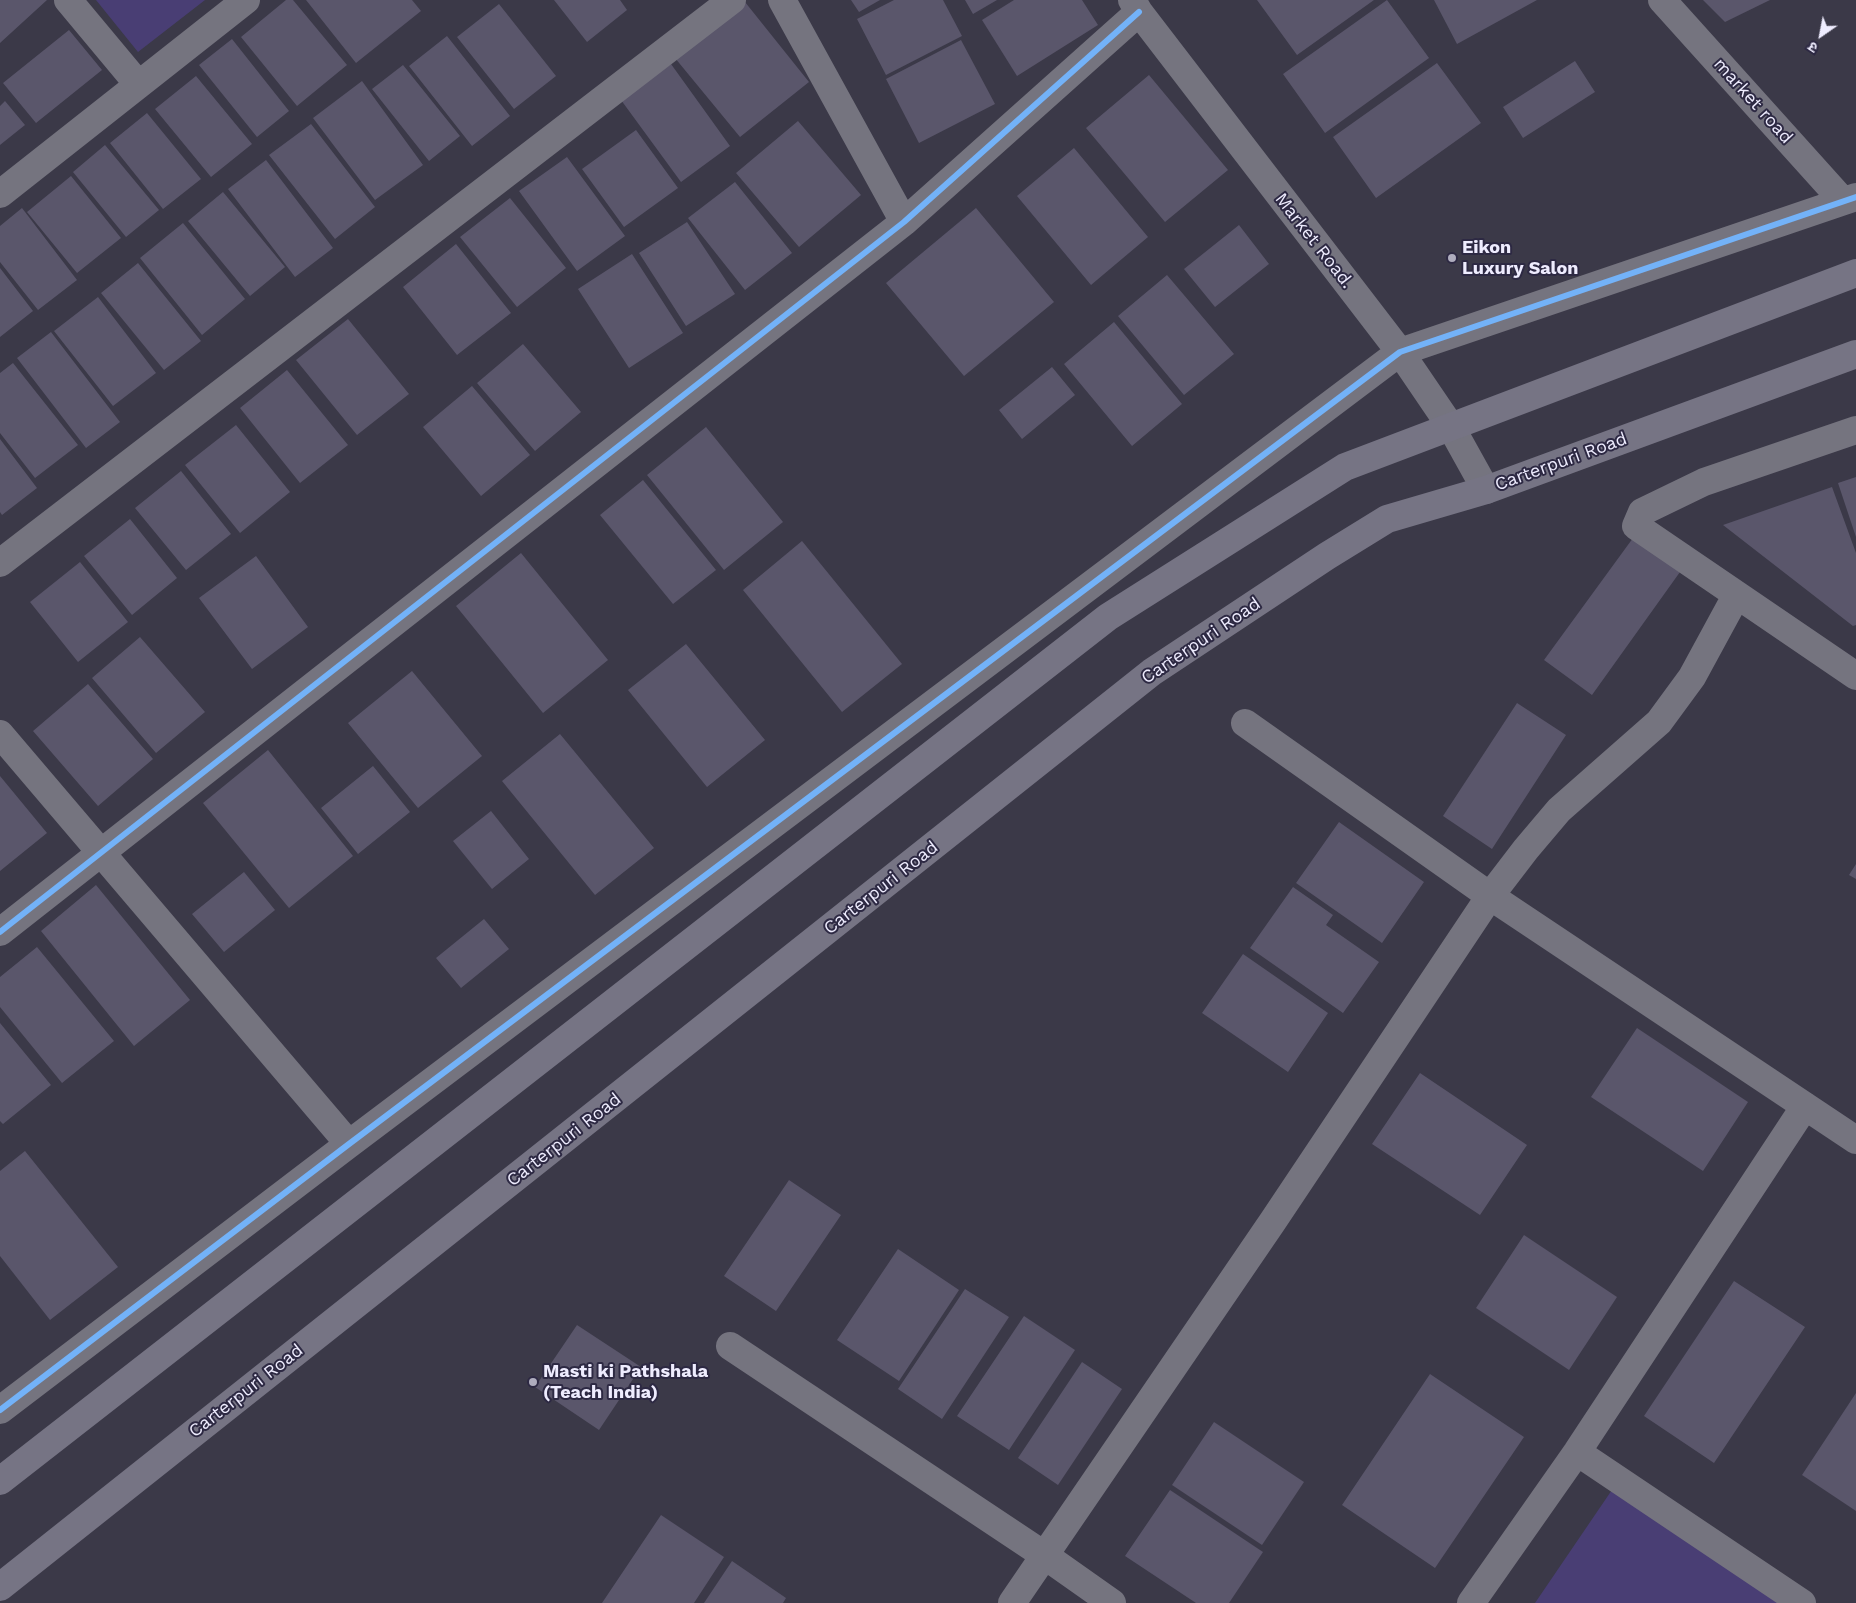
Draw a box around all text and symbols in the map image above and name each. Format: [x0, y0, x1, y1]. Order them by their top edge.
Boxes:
north arrow [1796, 10, 1846, 60]
text: उ [1805, 39, 1821, 57]
street label: market road [1709, 54, 1797, 148]
street label: Market Road. [1270, 189, 1358, 293]
place label: Eikon Luxury Salon [1462, 237, 1578, 280]
marker: Eikon Luxury Salon [1446, 252, 1458, 264]
street label: Carterpuri Road [1492, 428, 1630, 496]
street label: Carterpuri Road [1137, 593, 1265, 689]
street label: Carterpuri Road [820, 837, 942, 939]
street label: Carterpuri Road [503, 1089, 625, 1191]
street label: Carterpuri Road [185, 1340, 307, 1442]
place label: Masti ki Pathshala (Teach India) [543, 1361, 708, 1404]
marker: Masti ki Pathshala (Teach India) [527, 1376, 539, 1388]

